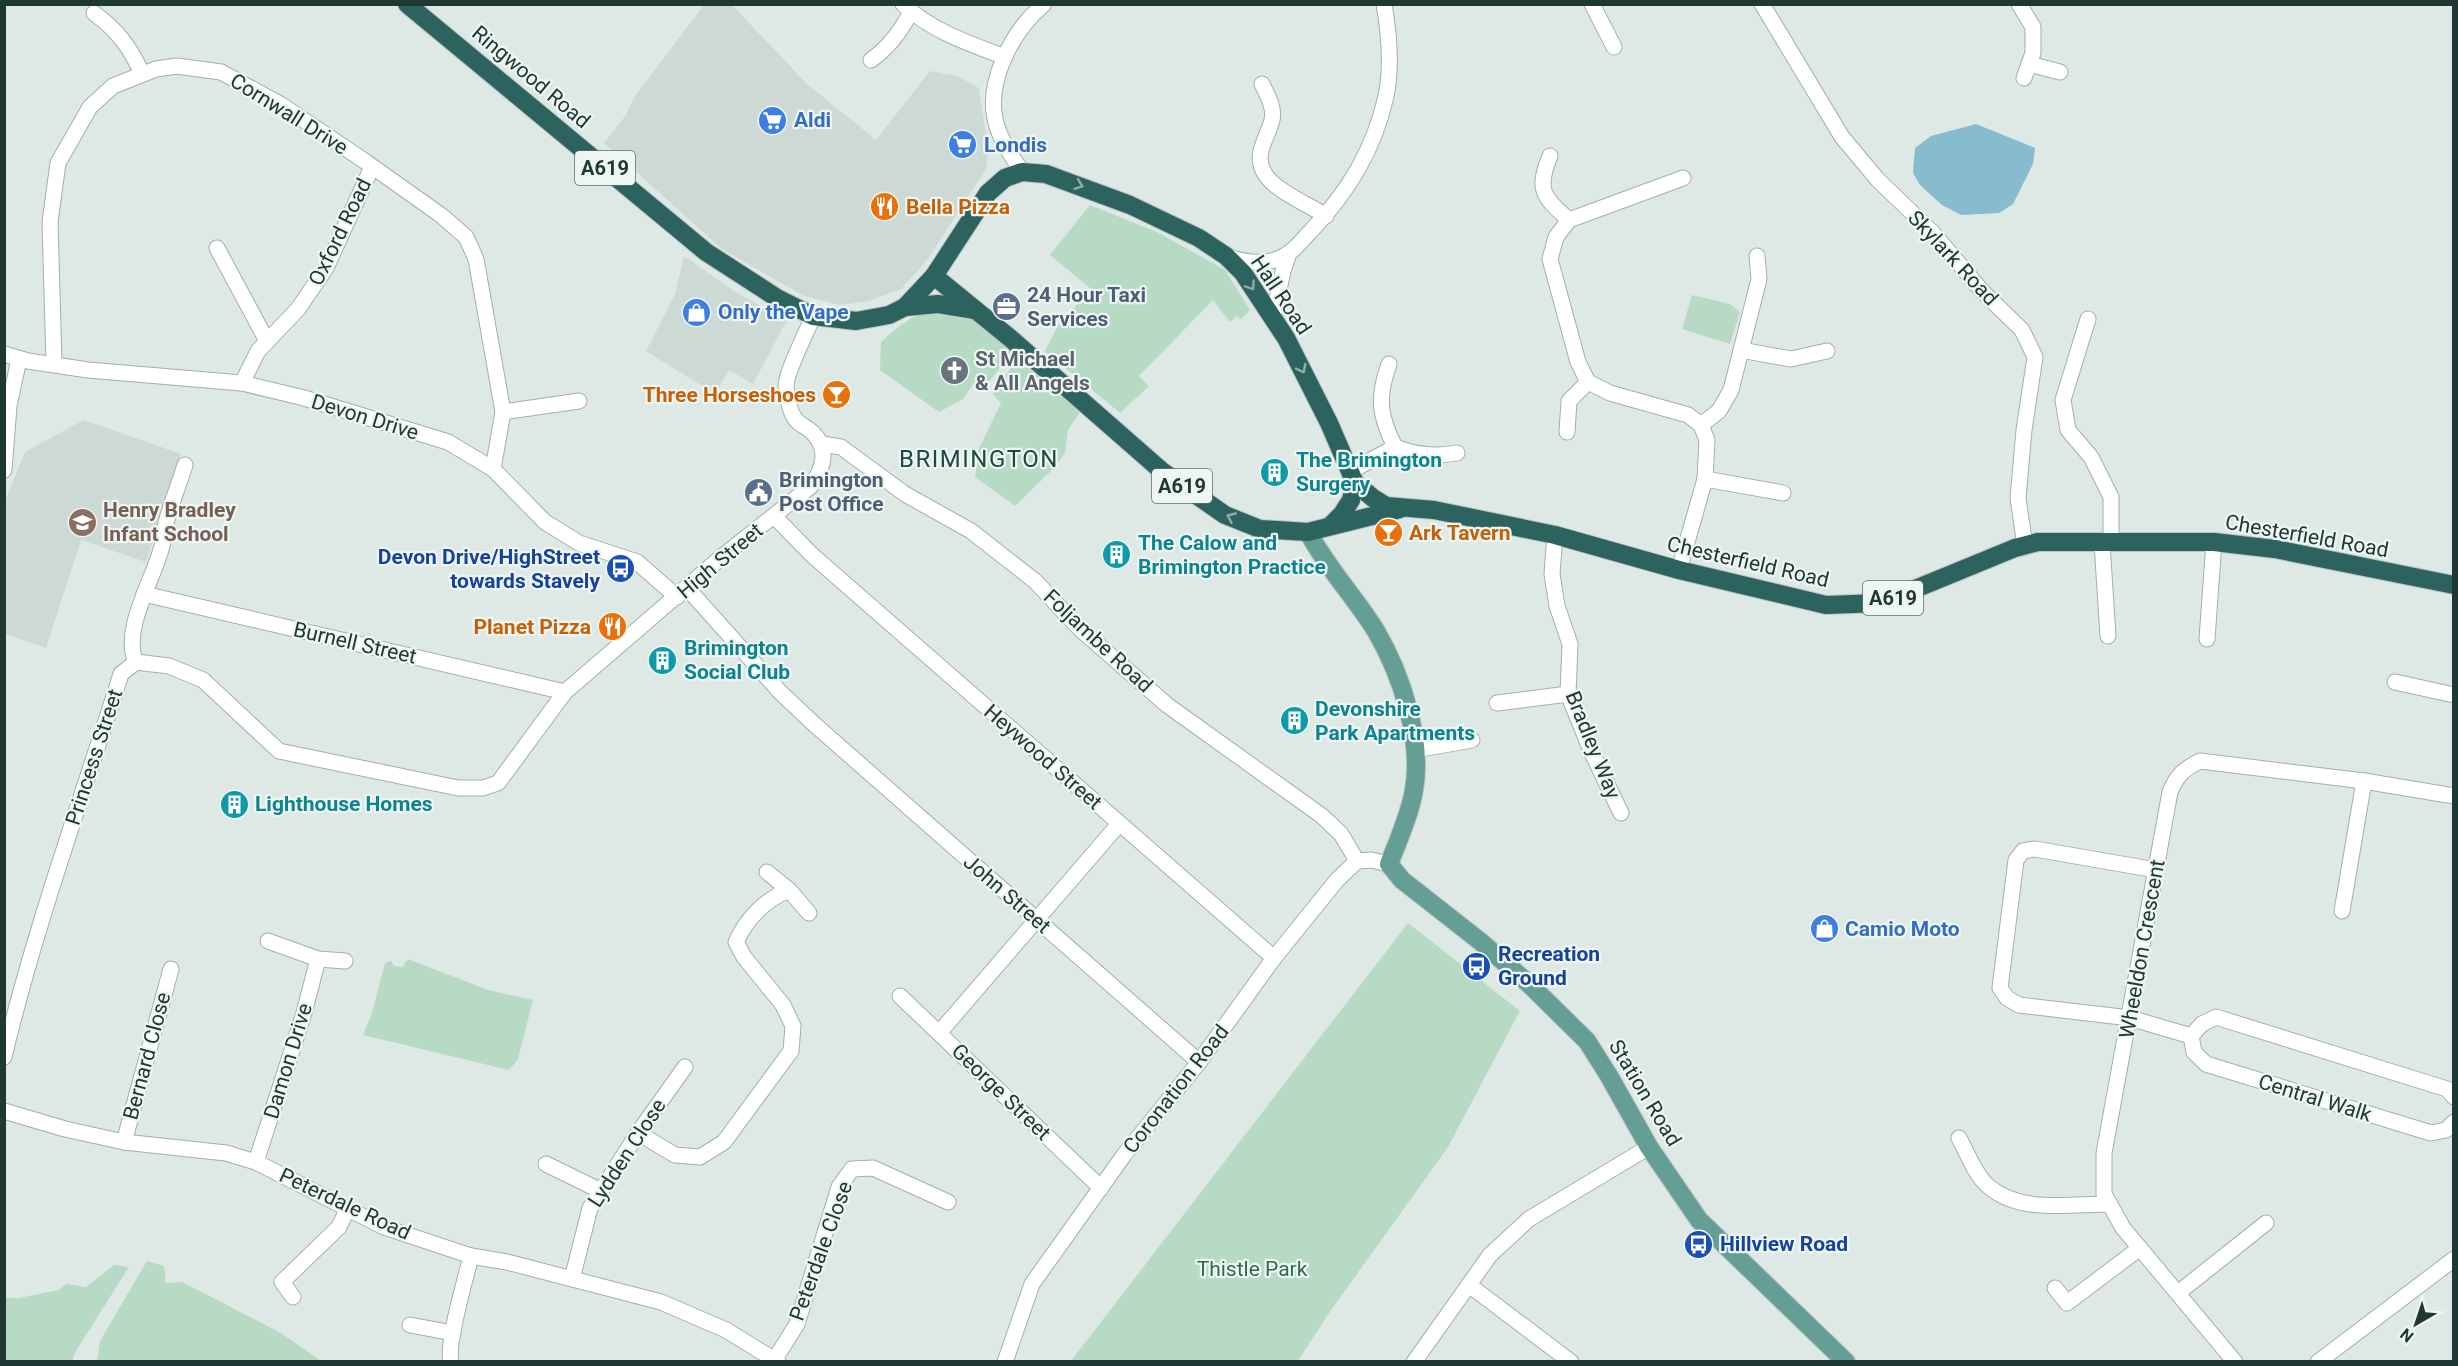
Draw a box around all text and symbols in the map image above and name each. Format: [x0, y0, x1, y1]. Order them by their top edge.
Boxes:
street label: Ringwood Road [467, 21, 595, 133]
street label: Cornwall Drive [226, 68, 352, 160]
supermarket icon: Aldi [757, 104, 789, 136]
place label: Aldi [794, 108, 831, 132]
supermarket icon: Londis [947, 129, 979, 161]
place label: Londis [984, 133, 1047, 157]
road number: A619 [575, 151, 635, 185]
street label: Oxford Road [304, 174, 376, 290]
one-way arrow [1073, 178, 1083, 191]
restaurant icon: Bella Pizza [869, 191, 901, 223]
place label: Bella Pizza [906, 195, 1010, 219]
street label: Skylark Road [1903, 206, 2003, 310]
street label: Hall Road [1246, 251, 1316, 339]
one-way arrow [1244, 279, 1255, 290]
place label: 24 Hour Taxi Services [1027, 283, 1146, 331]
office icon: 24 Hour Taxi Services [990, 291, 1022, 323]
shop icon: Only the Vape [681, 296, 713, 328]
place label: Only the Vape [718, 300, 849, 324]
place label: St Michael & All Angels [975, 347, 1090, 395]
church icon: St Michael & All Angels [938, 355, 970, 387]
one-way arrow [1294, 363, 1306, 374]
bar icon: Three Horseshoes [821, 379, 853, 411]
place label: Three Horseshoes [643, 383, 816, 407]
street label: Devon Drive [309, 389, 421, 445]
district label: BRIMINGTON [899, 445, 1059, 473]
place label: The Brimington Surgery [1296, 448, 1442, 496]
building icon: The Brimington Surgery [1259, 456, 1291, 488]
place label: Brimington Post Office [779, 468, 884, 516]
road number: A619 [1152, 469, 1212, 503]
public building icon: Brimington Post Office [742, 476, 774, 508]
place label: Henry Bradley Infant School [103, 498, 236, 546]
school or university icon: Henry Bradley Infant School [66, 506, 98, 538]
street label: Chesterfield Road [2223, 510, 2391, 562]
one-way arrow [1227, 513, 1238, 525]
bar icon: Ark Tavern [1372, 517, 1404, 549]
street label: High Street [672, 518, 768, 604]
place label: Ark Tavern [1409, 521, 1511, 545]
place label: The Calow and Brimington Practice [1138, 531, 1326, 579]
street label: Chesterfield Road [1665, 532, 1831, 592]
building icon: The Calow and Brimington Practice [1101, 539, 1133, 571]
place label: Devon Drive/HighStreet towards Stavely [378, 545, 600, 593]
bus stop icon: Devon Drive/HighStreet towards Stavely [605, 553, 637, 585]
road number: A619 [1863, 581, 1923, 615]
street label: Foljambe Road [1039, 585, 1157, 697]
restaurant icon: Planet Pizza [596, 611, 628, 643]
place label: Planet Pizza [474, 615, 591, 639]
street label: Burnell Street [291, 617, 419, 669]
place label: Brimington Social Club [684, 636, 790, 684]
building icon: Brimington Social Club [647, 644, 679, 676]
street label: Princess Street [61, 686, 127, 828]
street label: Bradley Way [1561, 688, 1625, 802]
place label: Devonshire Park Apartments [1315, 697, 1475, 745]
street label: Heywood Street [979, 699, 1107, 815]
building icon: Devonshire Park Apartments [1278, 705, 1310, 737]
building icon: Lighthouse Homes [218, 788, 250, 820]
place label: Lighthouse Homes [255, 792, 433, 816]
street label: John Street [959, 850, 1055, 938]
street label: Wheeldon Crescent [2114, 857, 2170, 1040]
shop icon: Camio Moto [1808, 913, 1840, 945]
place label: Camio Moto [1845, 917, 1960, 941]
place label: Recreation Ground [1498, 942, 1600, 990]
bus stop icon: Recreation Ground [1461, 950, 1493, 982]
street label: Bernard Close [118, 990, 176, 1122]
street label: Damon Drive [259, 1000, 317, 1122]
street label: Coronation Road [1118, 1020, 1234, 1158]
street label: Station Road [1604, 1036, 1686, 1150]
street label: George Street [947, 1039, 1055, 1145]
street label: Central Walk [2255, 1069, 2375, 1127]
street label: Lydden Close [583, 1094, 671, 1212]
street label: Peterdale Road [276, 1163, 414, 1245]
street label: Peterdale Close [785, 1178, 857, 1324]
bus stop icon: Hillview Road [1683, 1228, 1715, 1260]
place label: Hillview Road [1720, 1232, 1848, 1256]
park label: Thistle Park [1197, 1257, 1308, 1281]
north arrow [2386, 1294, 2446, 1354]
text: N [2397, 1324, 2417, 1346]

